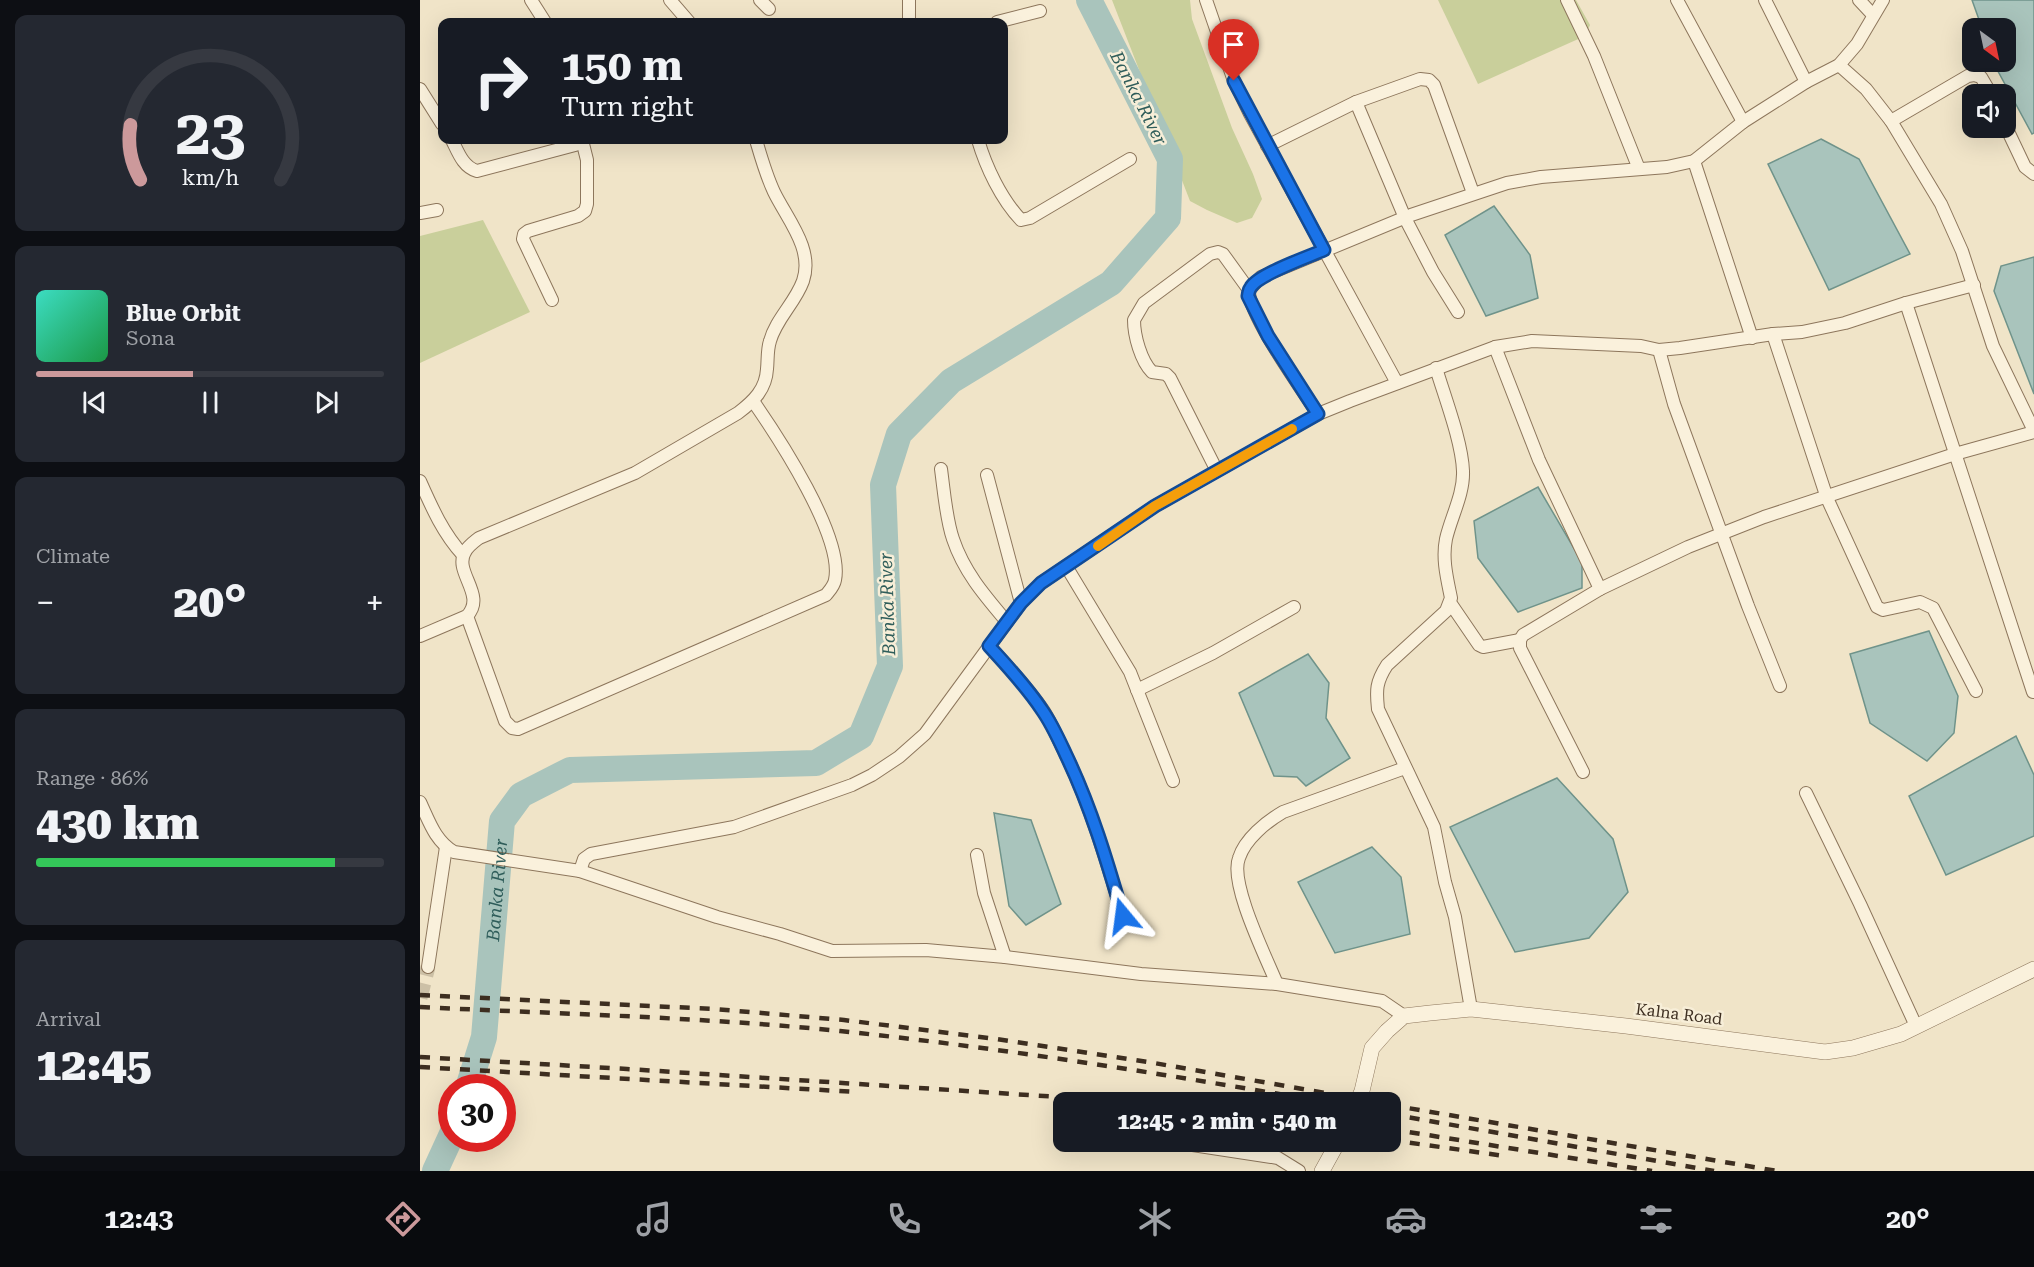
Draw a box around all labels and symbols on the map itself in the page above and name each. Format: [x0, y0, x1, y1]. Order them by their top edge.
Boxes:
north arrow [1962, 18, 2016, 72]
pin [1208, 19, 1259, 81]
water label: Banka River [1106, 47, 1172, 149]
water label: Banka River [875, 552, 899, 657]
water label: Banka River [481, 837, 511, 943]
position arrow [1091, 884, 1155, 948]
street label: Kalna Road [1634, 999, 1724, 1029]
speed limit sign: 30 [438, 1074, 516, 1152]

